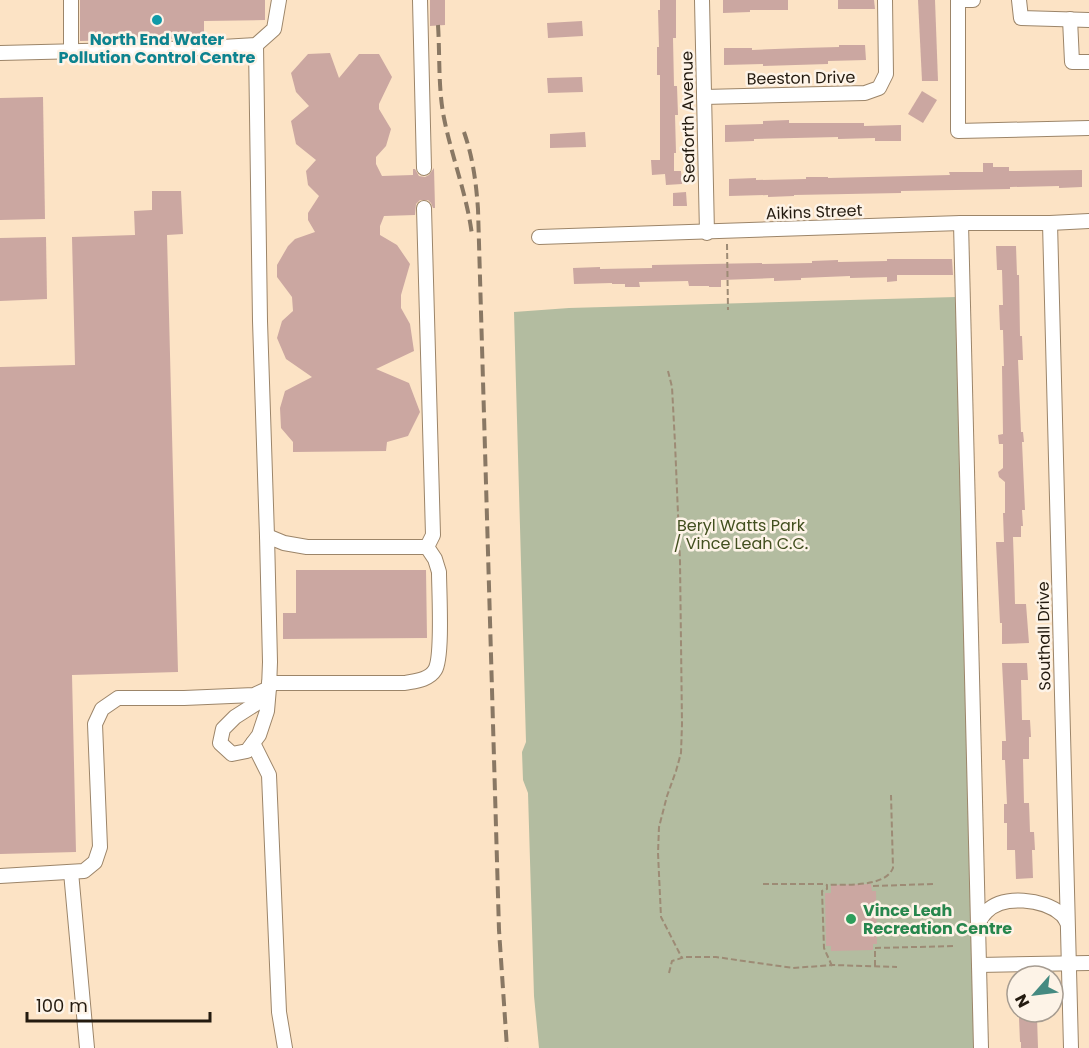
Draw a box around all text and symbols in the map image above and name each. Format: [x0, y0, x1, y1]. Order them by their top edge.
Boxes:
marker: North End Water Pollution Control Centre [150, 13, 164, 27]
place label: North End Water Pollution Control Centre [59, 28, 256, 69]
street label: Seaforth Avenue [675, 51, 701, 183]
street label: Beeston Drive [746, 66, 856, 90]
street label: Aikins Street [765, 199, 863, 225]
park label: Beryl Watts Park / Vince Leah C.C. [674, 514, 808, 555]
street label: Southall Drive [1032, 581, 1056, 691]
place label: Vince Leah Recreation Centre [863, 899, 1012, 940]
marker: Vince Leah Recreation Centre [844, 912, 858, 926]
north arrow [1005, 964, 1065, 1024]
scale bar [27, 985, 210, 1023]
text: N [1009, 990, 1035, 1012]
text: 100 m [36, 993, 88, 1018]

